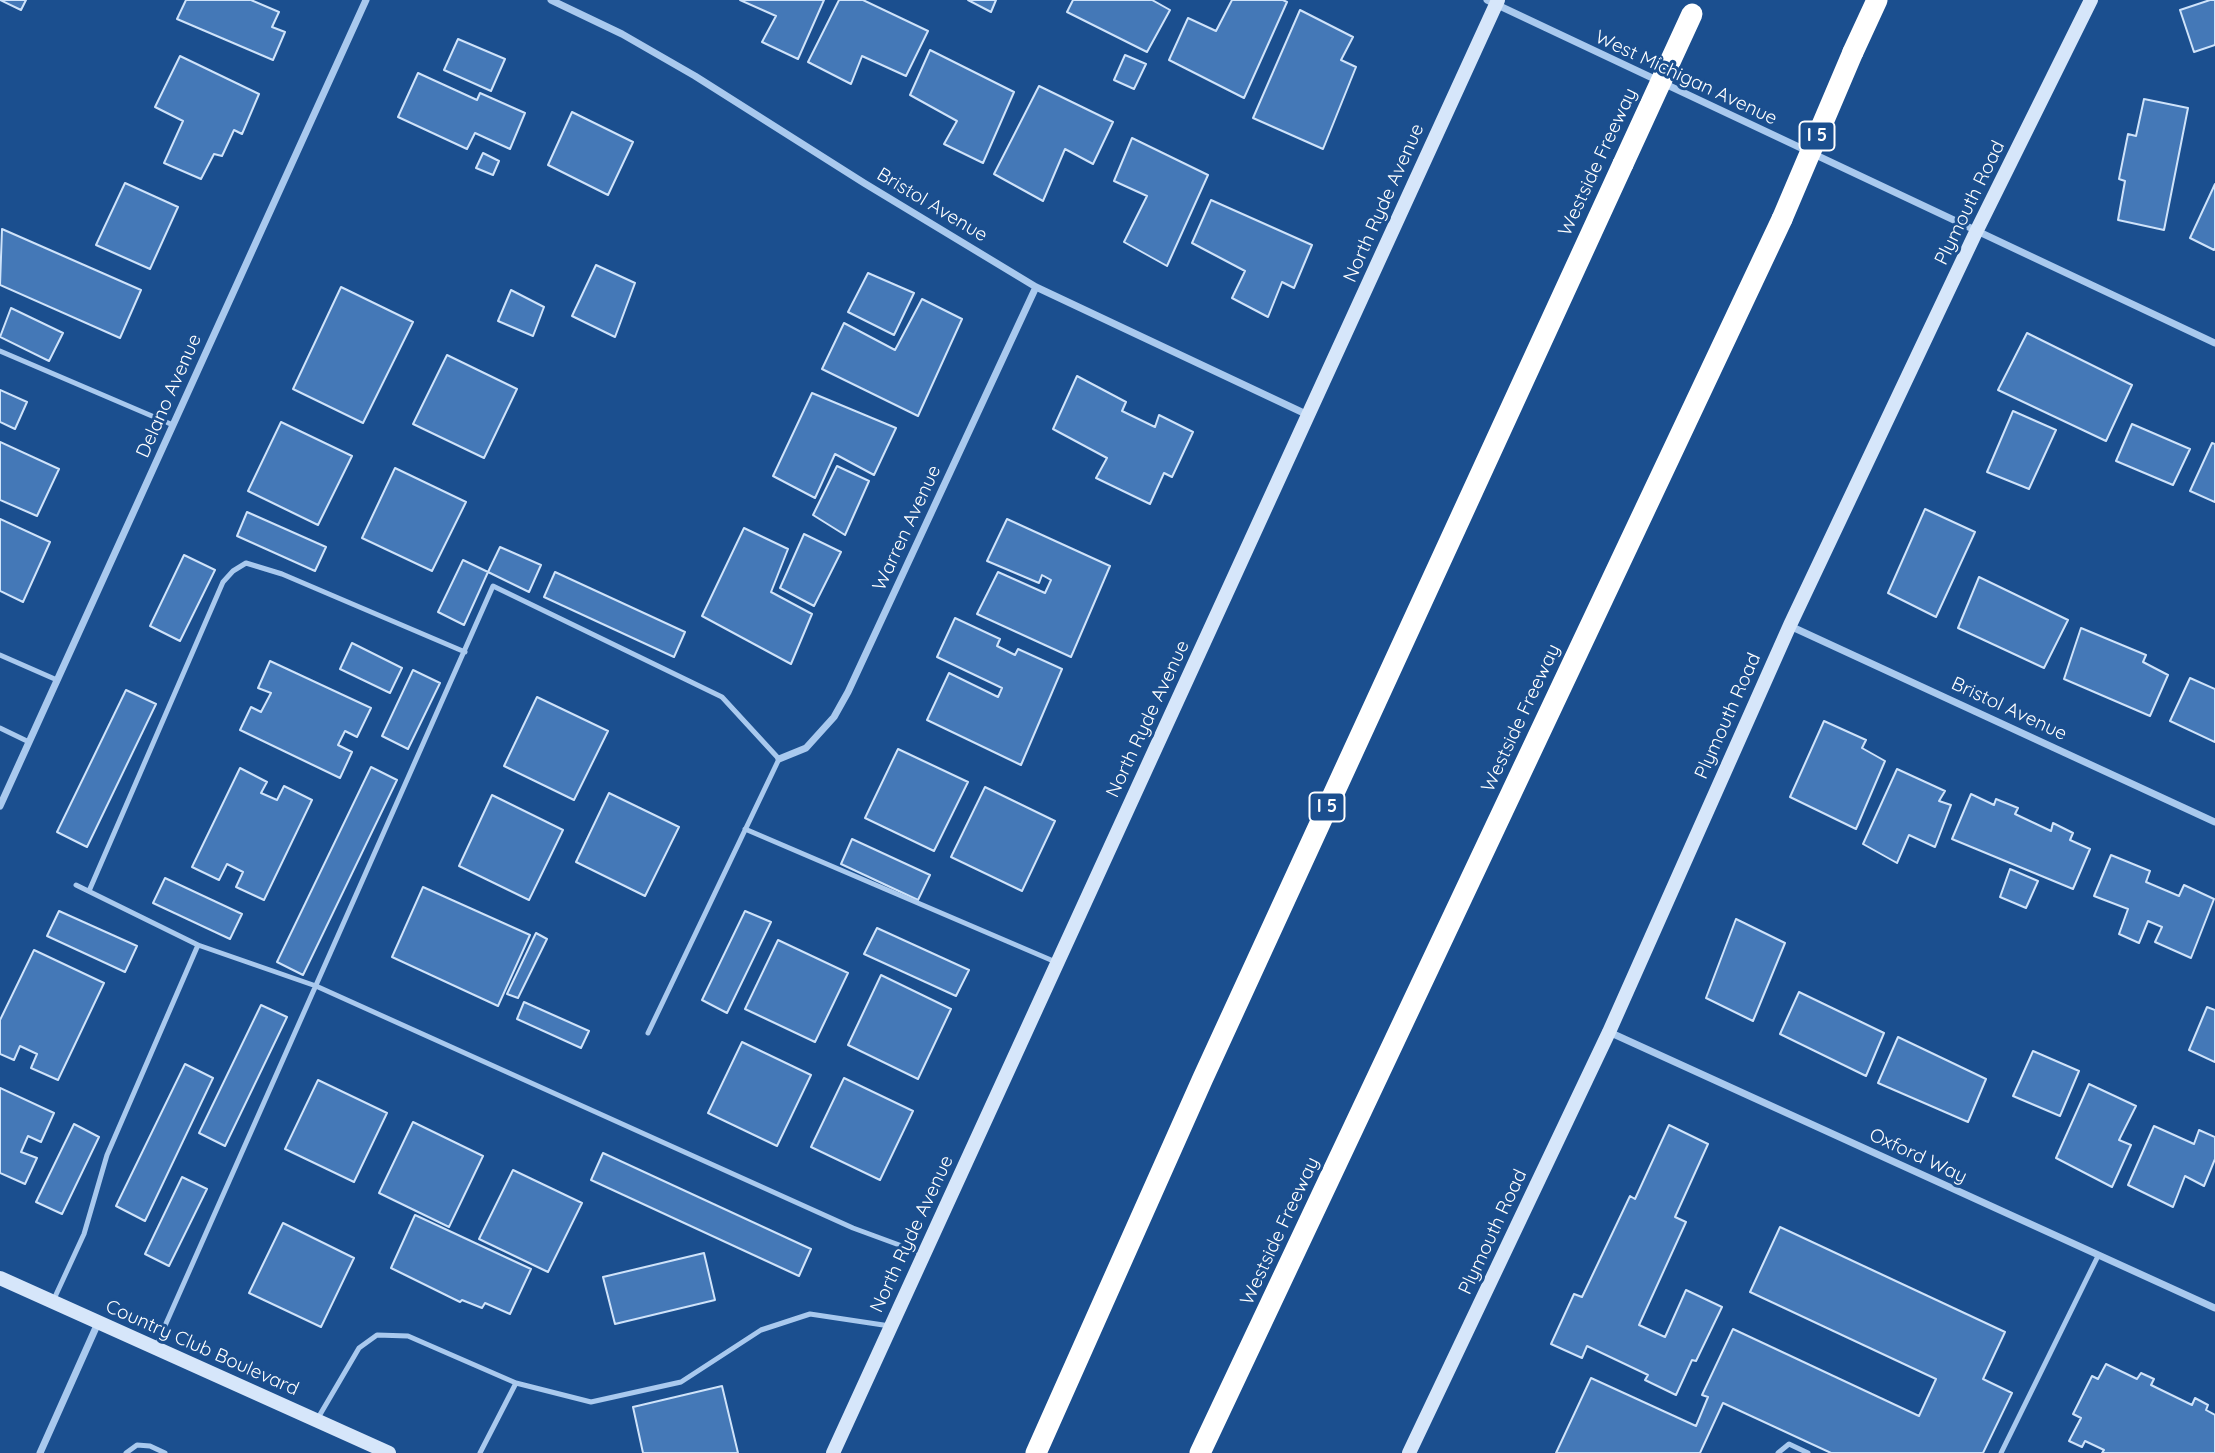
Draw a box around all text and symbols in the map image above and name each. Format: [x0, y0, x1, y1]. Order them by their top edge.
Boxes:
street label: West Michigan Avenue [1591, 26, 1781, 130]
street label: Westside Freeway [1554, 84, 1642, 240]
street label: North Ryde Avenue [1339, 120, 1429, 286]
road number: I 5 [1800, 121, 1834, 150]
street label: Plymouth Road [1930, 137, 2010, 269]
street label: Bristol Avenue [873, 163, 991, 247]
street label: Delano Avenue [132, 331, 206, 461]
street label: Warren Avenue [868, 462, 946, 594]
street label: North Ryde Avenue [1102, 637, 1194, 801]
street label: Westside Freeway [1477, 640, 1565, 796]
street label: Plymouth Road [1690, 650, 1766, 782]
street label: Bristol Avenue [1948, 672, 2070, 746]
road number: I 5 [1310, 792, 1344, 822]
street label: Oxford Way [1865, 1123, 1971, 1189]
street label: North Ryde Avenue [866, 1152, 958, 1316]
street label: Westside Freeway [1236, 1153, 1324, 1309]
street label: Plymouth Road [1454, 1166, 1532, 1298]
street label: Country Club Boulevard [102, 1295, 302, 1401]

